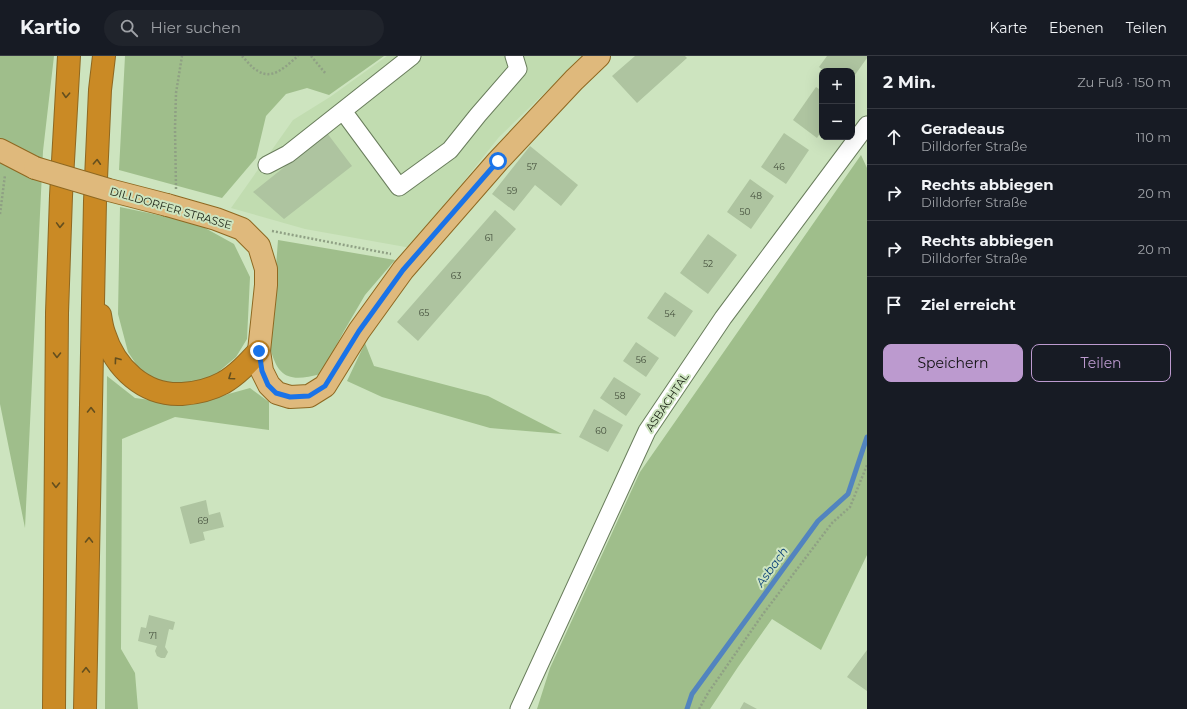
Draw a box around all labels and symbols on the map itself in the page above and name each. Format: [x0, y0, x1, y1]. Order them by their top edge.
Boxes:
one-way arrow [62, 92, 70, 98]
route start [489, 152, 507, 170]
one-way arrow [93, 159, 102, 165]
house number: 57 [527, 161, 537, 172]
house number: 46 [773, 161, 785, 172]
street label: DILLDORFER STRASSE [108, 184, 234, 232]
house number: 59 [507, 185, 518, 196]
house number: 48 [750, 190, 762, 201]
house number: 50 [739, 206, 751, 217]
one-way arrow [56, 222, 64, 228]
house number: 61 [485, 232, 493, 243]
house number: 52 [703, 258, 713, 269]
house number: 63 [451, 270, 461, 281]
house number: 65 [419, 307, 429, 318]
house number: 54 [664, 308, 676, 319]
route end [250, 342, 268, 360]
one-way arrow [53, 352, 61, 358]
house number: 56 [636, 354, 647, 365]
one-way arrow [115, 357, 122, 364]
street label: ASBACHTAL [642, 370, 692, 434]
one-way arrow [228, 372, 235, 379]
house number: 58 [615, 390, 626, 401]
one-way arrow [87, 407, 96, 413]
house number: 60 [595, 425, 607, 436]
one-way arrow [52, 482, 60, 488]
house number: 69 [198, 515, 209, 526]
one-way arrow [84, 537, 93, 543]
water label: Asbach [752, 544, 791, 590]
house number: 71 [149, 630, 157, 641]
one-way arrow [82, 667, 90, 673]

